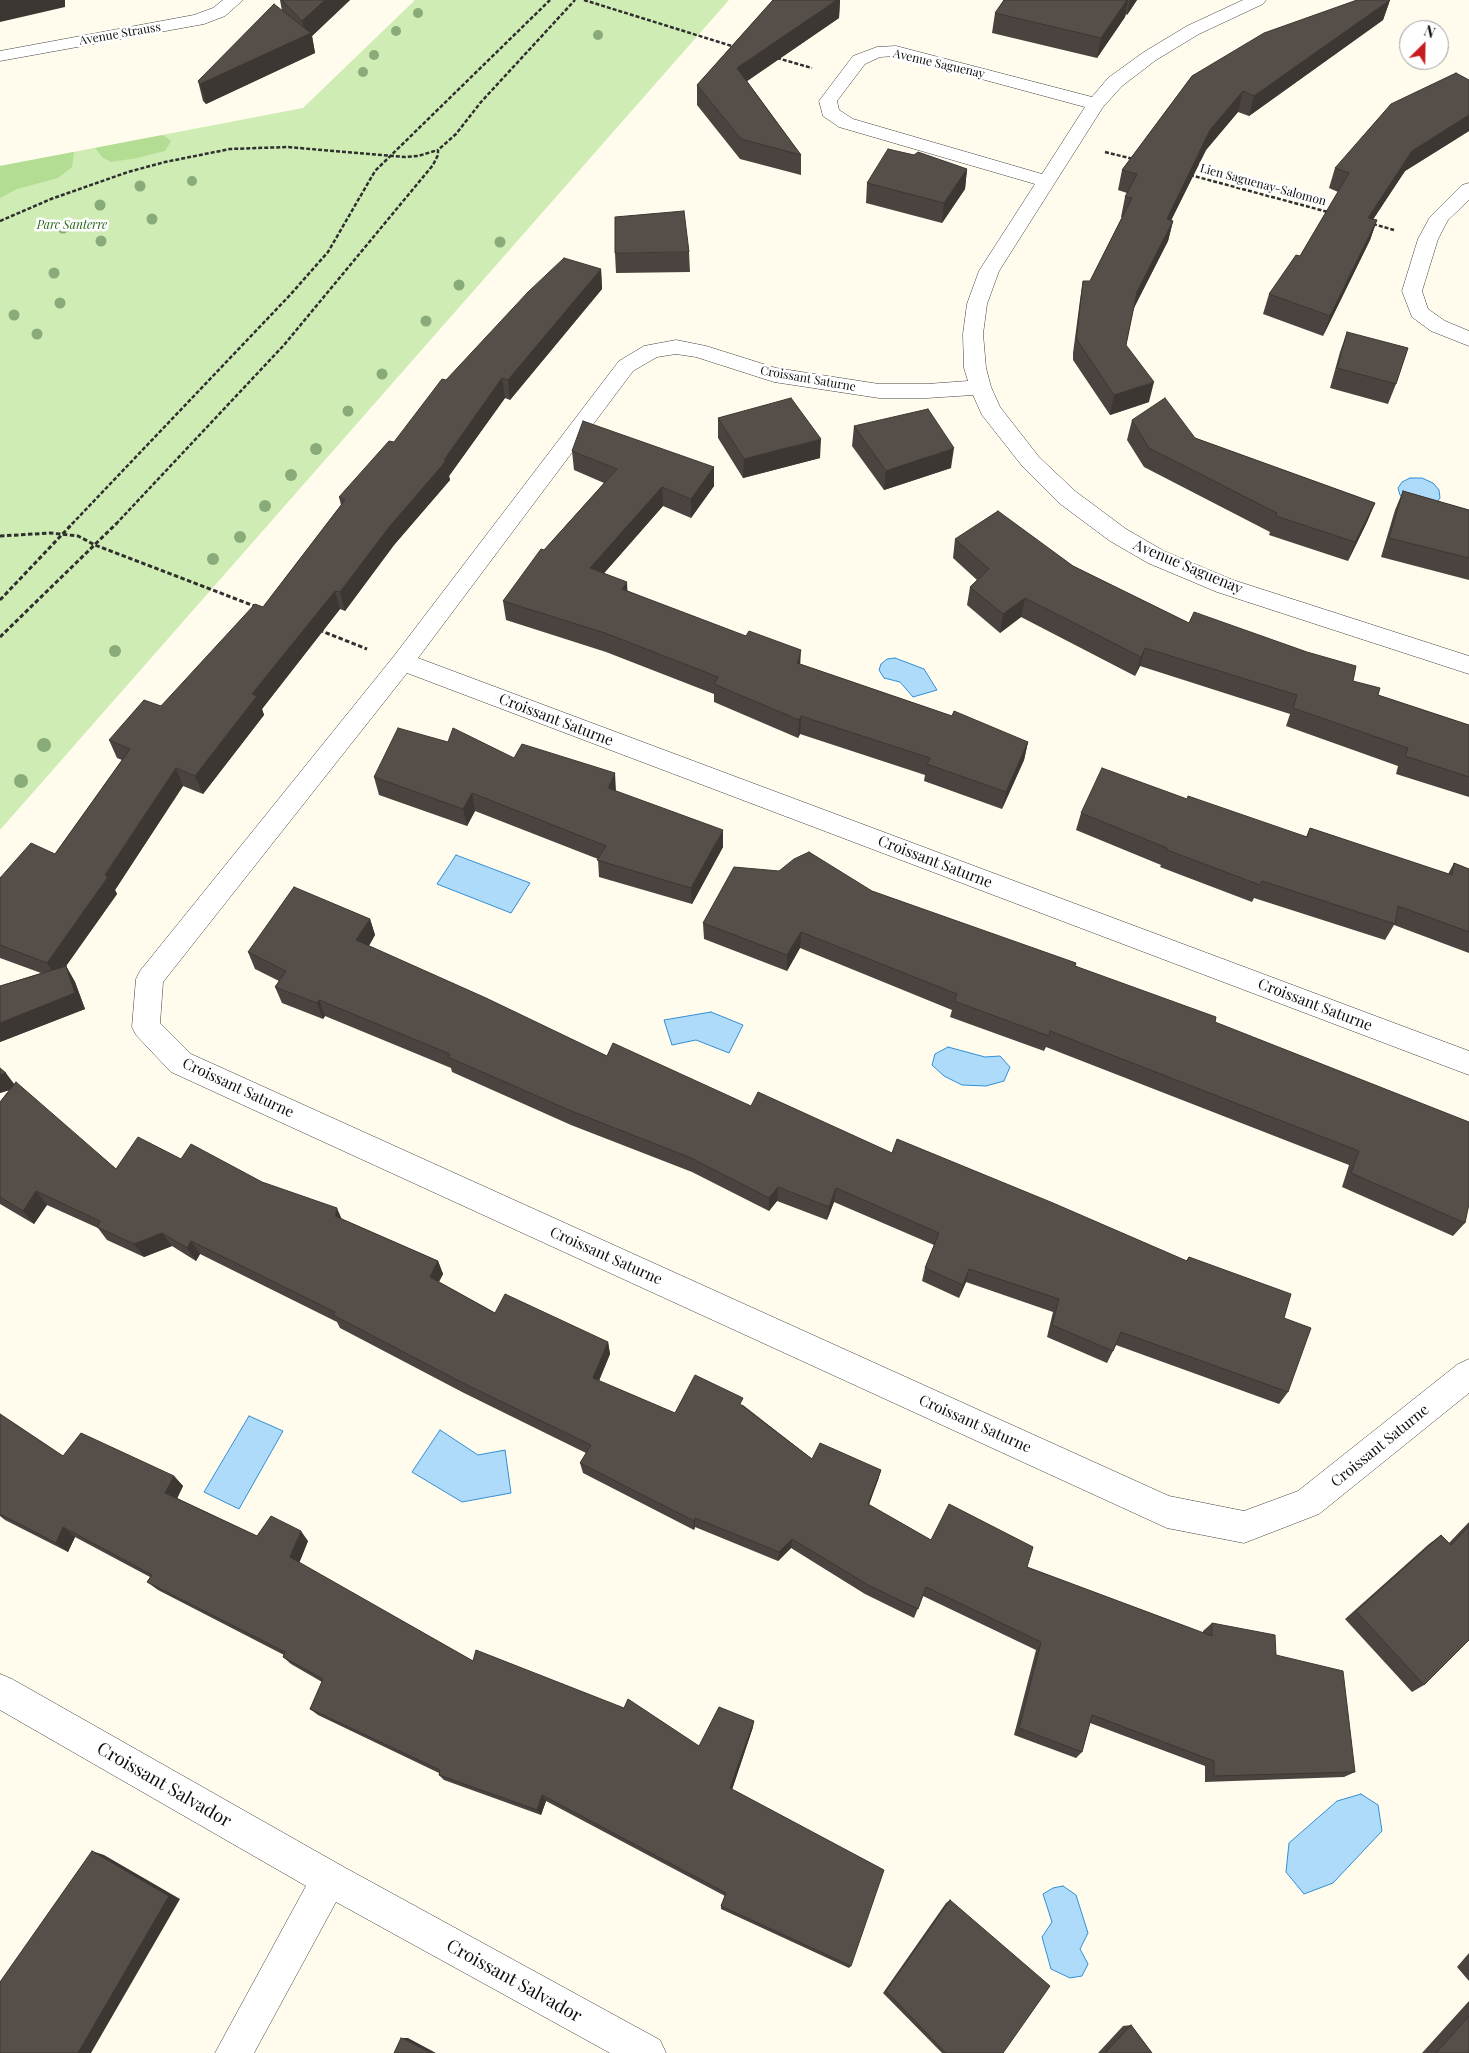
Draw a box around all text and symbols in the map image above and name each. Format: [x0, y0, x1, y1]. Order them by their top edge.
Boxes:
street label: Avenue Strauss [78, 20, 162, 48]
north arrow [1399, 20, 1449, 70]
text: N [1421, 21, 1438, 42]
street label: Avenue Saguenay [892, 46, 986, 82]
street label: Lien Saguenay-Salomon [1198, 161, 1328, 209]
park label: Parc Santerre [37, 218, 107, 232]
street label: Croissant Saturne [759, 364, 857, 394]
street label: Avenue Saguenay [1131, 536, 1245, 598]
street label: Croissant Saturne [496, 690, 616, 750]
street label: Croissant Saturne [875, 832, 995, 892]
street label: Croissant Saturne [1255, 975, 1375, 1035]
street label: Croissant Saturne [179, 1054, 297, 1122]
street label: Croissant Saturne [547, 1223, 665, 1289]
street label: Croissant Saturne [916, 1391, 1034, 1457]
street label: Croissant Saturne [1327, 1401, 1433, 1491]
street label: Croissant Salvador [93, 1738, 235, 1832]
street label: Croissant Salvador [442, 1935, 586, 2027]

